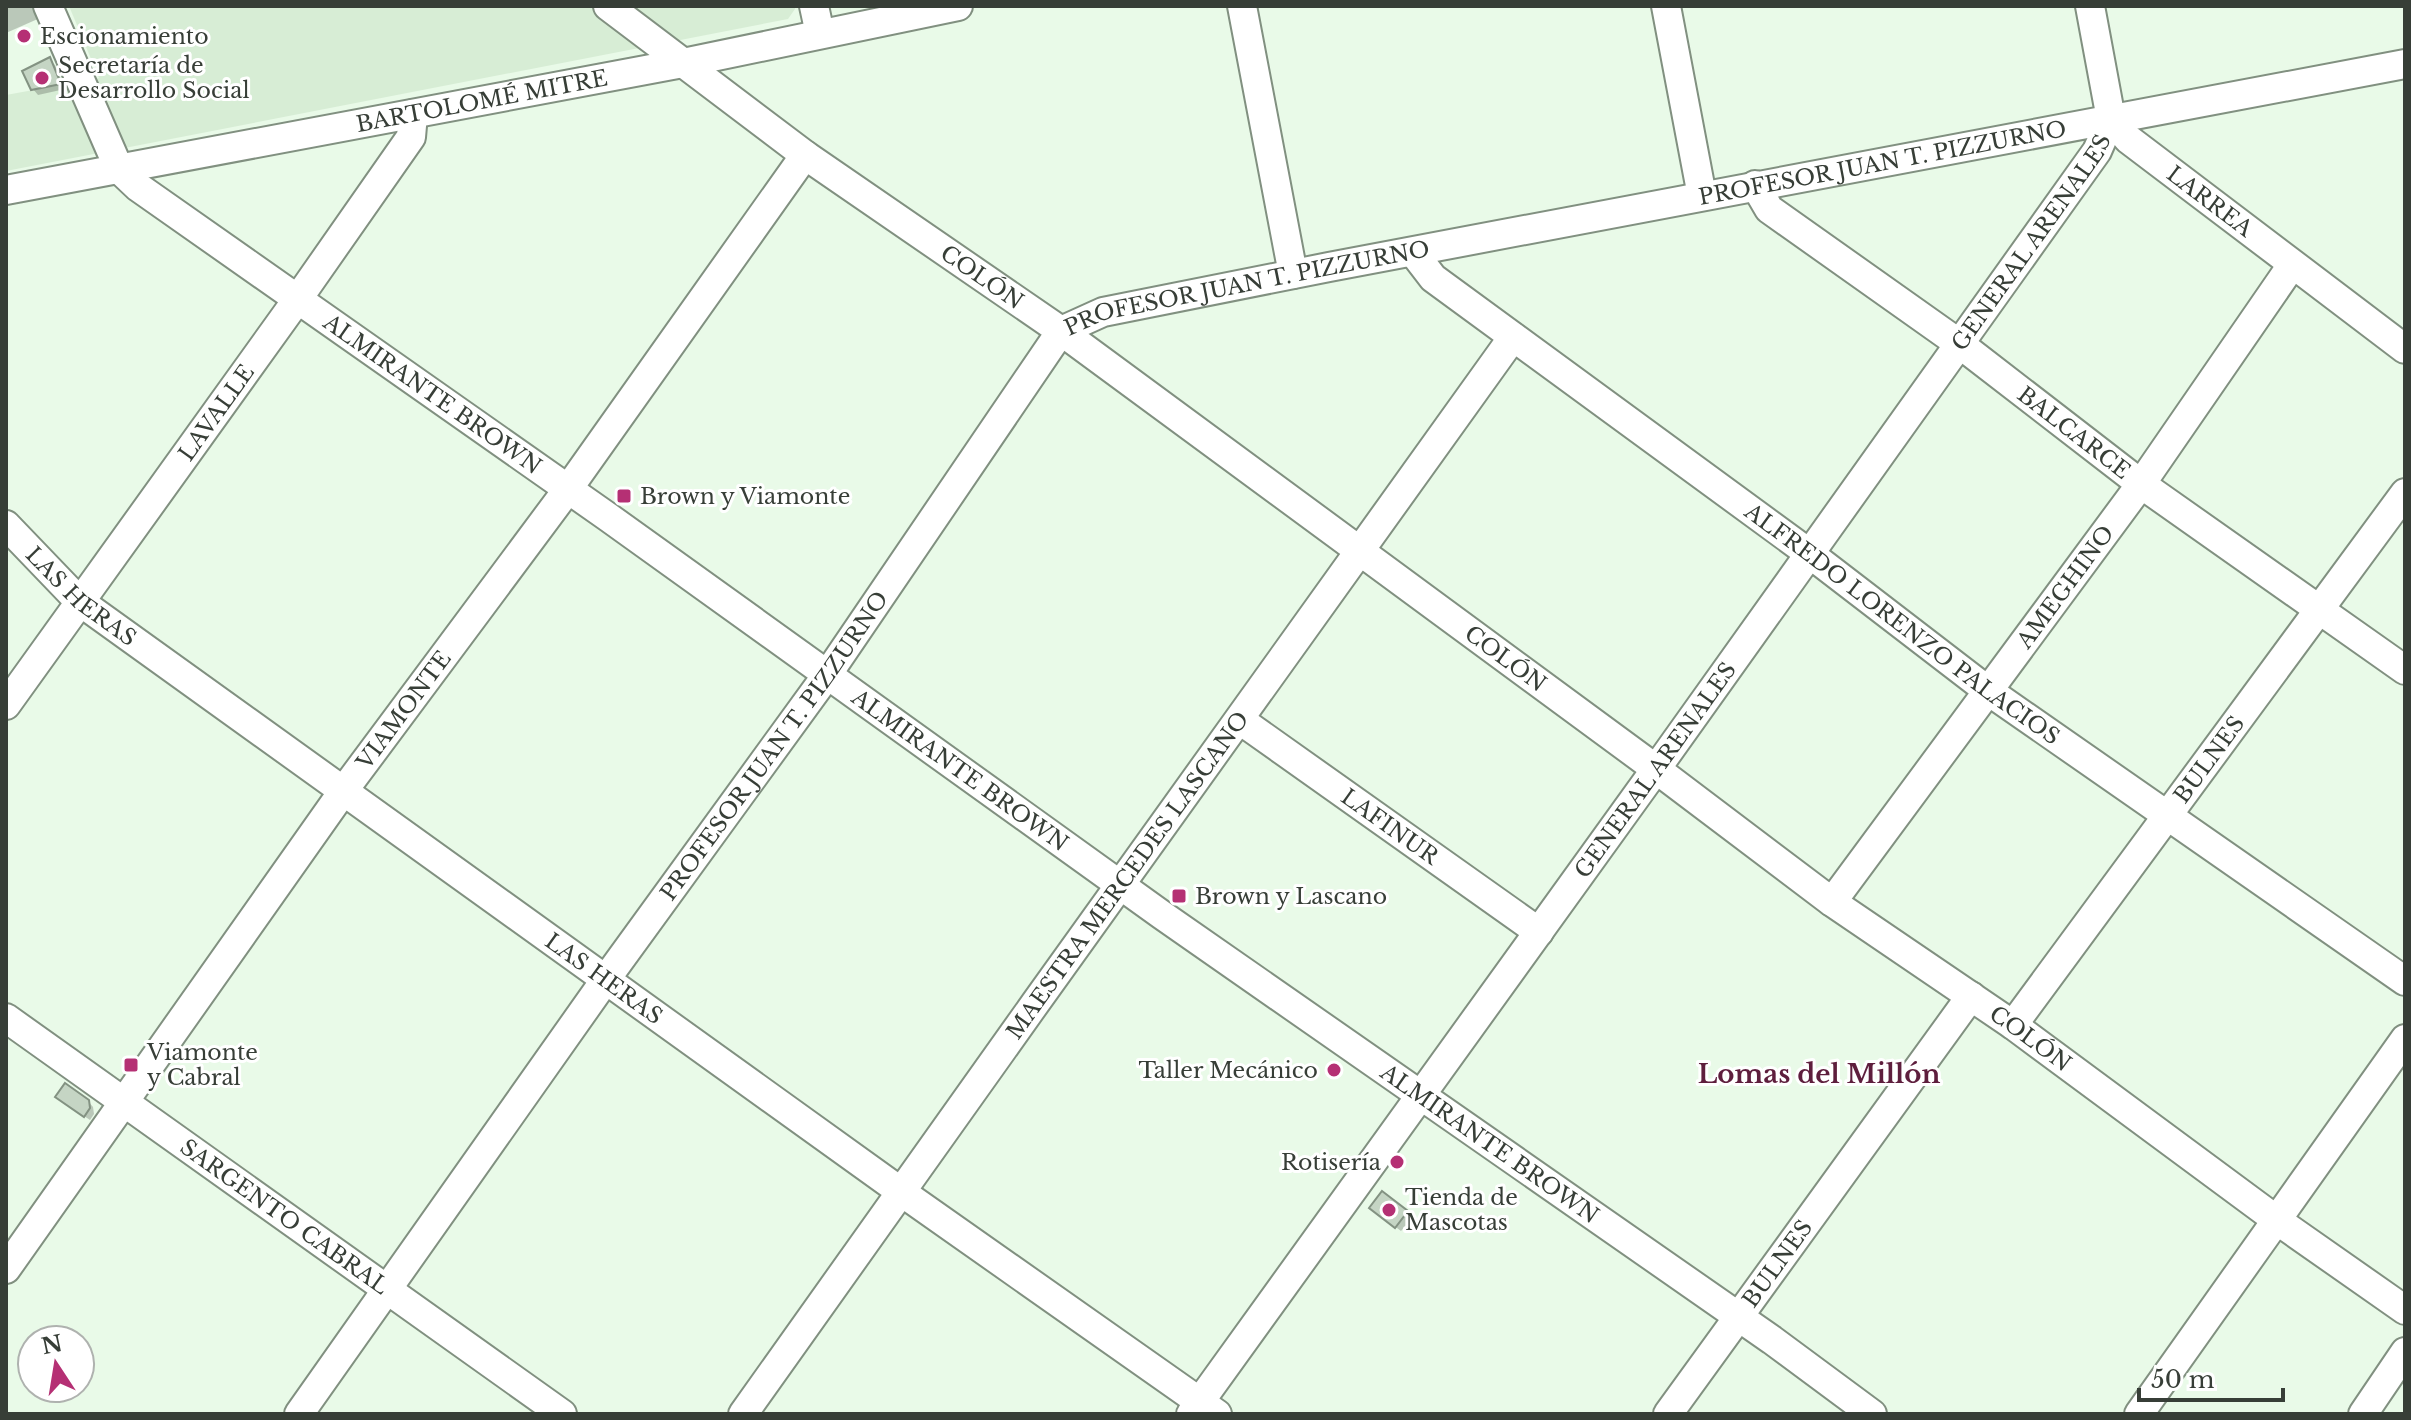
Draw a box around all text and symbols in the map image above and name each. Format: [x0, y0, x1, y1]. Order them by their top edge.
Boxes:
place label: Escionamiento [40, 23, 209, 50]
marker: Escionamiento [15, 27, 33, 45]
place label: Secretaría de Desarrollo Social [58, 52, 250, 104]
street label: BARTOLOMÉ MITRE [354, 64, 610, 138]
marker: Secretaría de Desarrollo Social [33, 69, 51, 87]
street label: PROFESOR JUAN T. PIZZURNO [1696, 115, 2069, 211]
street label: GENERAL ARENALES [1946, 130, 2117, 356]
street label: LARREA [2161, 160, 2259, 243]
street label: PROFESOR JUAN T. PIZZURNO [1060, 235, 1432, 342]
street label: COLÓN [935, 239, 1029, 315]
street label: ALMIRANTE BROWN [317, 308, 547, 480]
street label: LAVALLE [173, 360, 260, 466]
street label: BALCARCE [2012, 381, 2135, 485]
place label: Brown y Viamonte [640, 483, 850, 510]
marker: Brown y Viamonte [615, 487, 633, 505]
street label: ALFREDO LORENZO PALACIOS [1739, 497, 2065, 751]
street label: AMEGHINO [2011, 520, 2120, 655]
street label: LAS HERAS [20, 541, 142, 652]
street label: PROFESOR JUAN T. PIZZURNO [655, 586, 894, 906]
street label: COLÓN [1459, 620, 1552, 698]
street label: VIAMONTE [350, 646, 457, 776]
street label: GENERAL ARENALES [1569, 657, 1742, 883]
street label: ALMIRANTE BROWN [846, 683, 1073, 857]
street label: MAESTRA MERCEDES LASCANO [1001, 706, 1255, 1044]
street label: BULNES [2168, 711, 2250, 809]
street label: LAFINUR [1336, 783, 1444, 871]
place label: Brown y Lascano [1195, 883, 1387, 910]
marker: Brown y Lascano [1170, 887, 1188, 905]
street label: LAS HERAS [540, 927, 668, 1030]
street label: COLÓN [1984, 1000, 2077, 1078]
place label: Viamonte y Cabral [146, 1039, 258, 1091]
marker: Viamonte y Cabral [122, 1056, 140, 1074]
place label: Taller Mecánico [1138, 1057, 1318, 1084]
street label: ALMIRANTE BROWN [1374, 1058, 1604, 1229]
district label: Lomas del Millón [1698, 1058, 1940, 1090]
marker: Taller Mecánico [1325, 1061, 1343, 1079]
street label: SARGENTO CABRAL [175, 1134, 394, 1300]
place label: Rotisería [1281, 1149, 1382, 1176]
marker: Rotisería [1388, 1153, 1406, 1171]
place label: Tienda de Mascotas [1405, 1184, 1518, 1236]
marker: Tienda de Mascotas [1380, 1201, 1398, 1219]
street label: BULNES [1737, 1215, 1818, 1313]
north arrow [16, 1324, 96, 1404]
text: N [39, 1330, 65, 1360]
scale bar [2139, 1352, 2283, 1402]
text: 50 m [2151, 1365, 2215, 1394]

